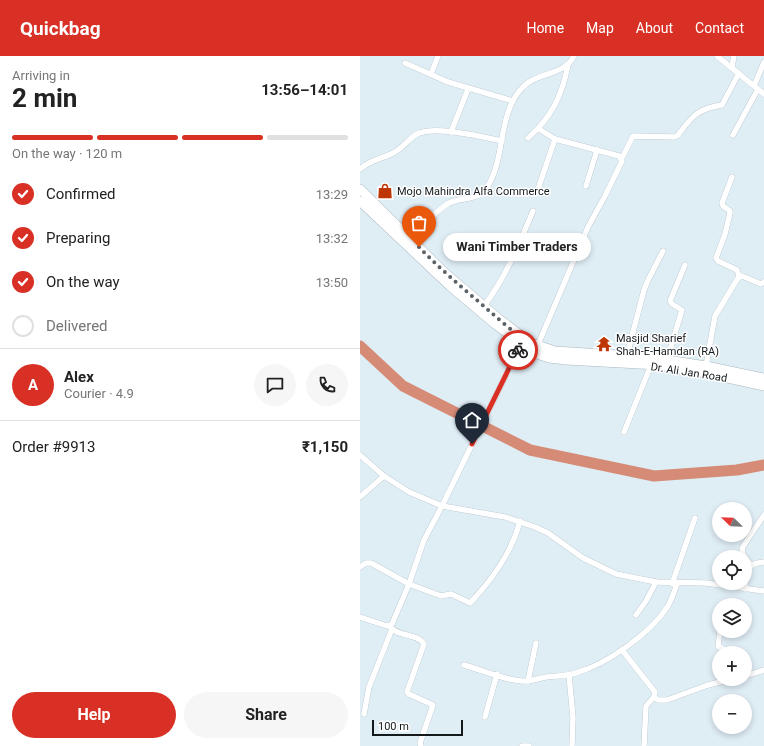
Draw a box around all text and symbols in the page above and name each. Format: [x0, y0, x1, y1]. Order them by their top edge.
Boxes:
text: Quickbag [20, 17, 101, 40]
text: Home [526, 20, 564, 36]
text: Map [586, 20, 614, 36]
text: About [636, 20, 673, 36]
text: Contact [695, 20, 744, 36]
text: Arriving in [12, 68, 70, 83]
text: 13:56–14:01 [261, 81, 348, 99]
text: 2 min [12, 83, 77, 113]
text: On the way · 120 m [12, 146, 122, 161]
shop icon: Mojo Mahindra Alfa Commerce [376, 182, 394, 200]
icon: check [12, 183, 34, 205]
text: Confirmed [46, 185, 116, 203]
place label: Mojo Mahindra Alfa Commerce [397, 185, 550, 198]
text: 13:29 [316, 187, 348, 202]
pin [402, 206, 436, 247]
icon: bag [408, 212, 430, 234]
icon: check [12, 227, 34, 249]
text: Preparing [46, 229, 110, 247]
text: 13:32 [316, 231, 348, 246]
callout: Wani Timber Traders [443, 233, 591, 261]
text: Wani Timber Traders [456, 239, 578, 254]
icon: check [12, 271, 34, 293]
text: On the way [46, 273, 120, 291]
text: 13:50 [316, 275, 348, 290]
text: Delivered [46, 317, 108, 335]
courier [498, 330, 538, 370]
place label: Masjid Sharief Shah-E-Hamdan (RA) [616, 332, 719, 358]
temple icon: Masjid Sharief Shah-E-Hamdan (RA) [595, 335, 613, 353]
icon: bike [507, 339, 529, 361]
street label: Dr. Ali Jan Road [650, 360, 728, 385]
button: chat [254, 364, 296, 406]
button: phone [306, 364, 348, 406]
text: Alex [64, 368, 94, 386]
text: A [28, 376, 38, 394]
text: Courier · 4.9 [64, 386, 134, 401]
pin [455, 403, 489, 444]
icon: home [461, 409, 483, 431]
text: Order #9913 [12, 438, 95, 456]
text: ₹1,150 [302, 438, 348, 456]
north arrow [712, 502, 752, 542]
map controls [712, 502, 752, 734]
button: locate [712, 550, 752, 590]
button: layers [712, 598, 752, 638]
button: + [712, 646, 752, 686]
button: Help [12, 692, 176, 738]
button: Share [184, 692, 348, 738]
button: − [712, 694, 752, 734]
scale bar [372, 718, 463, 737]
text: 100 m [378, 720, 409, 733]

